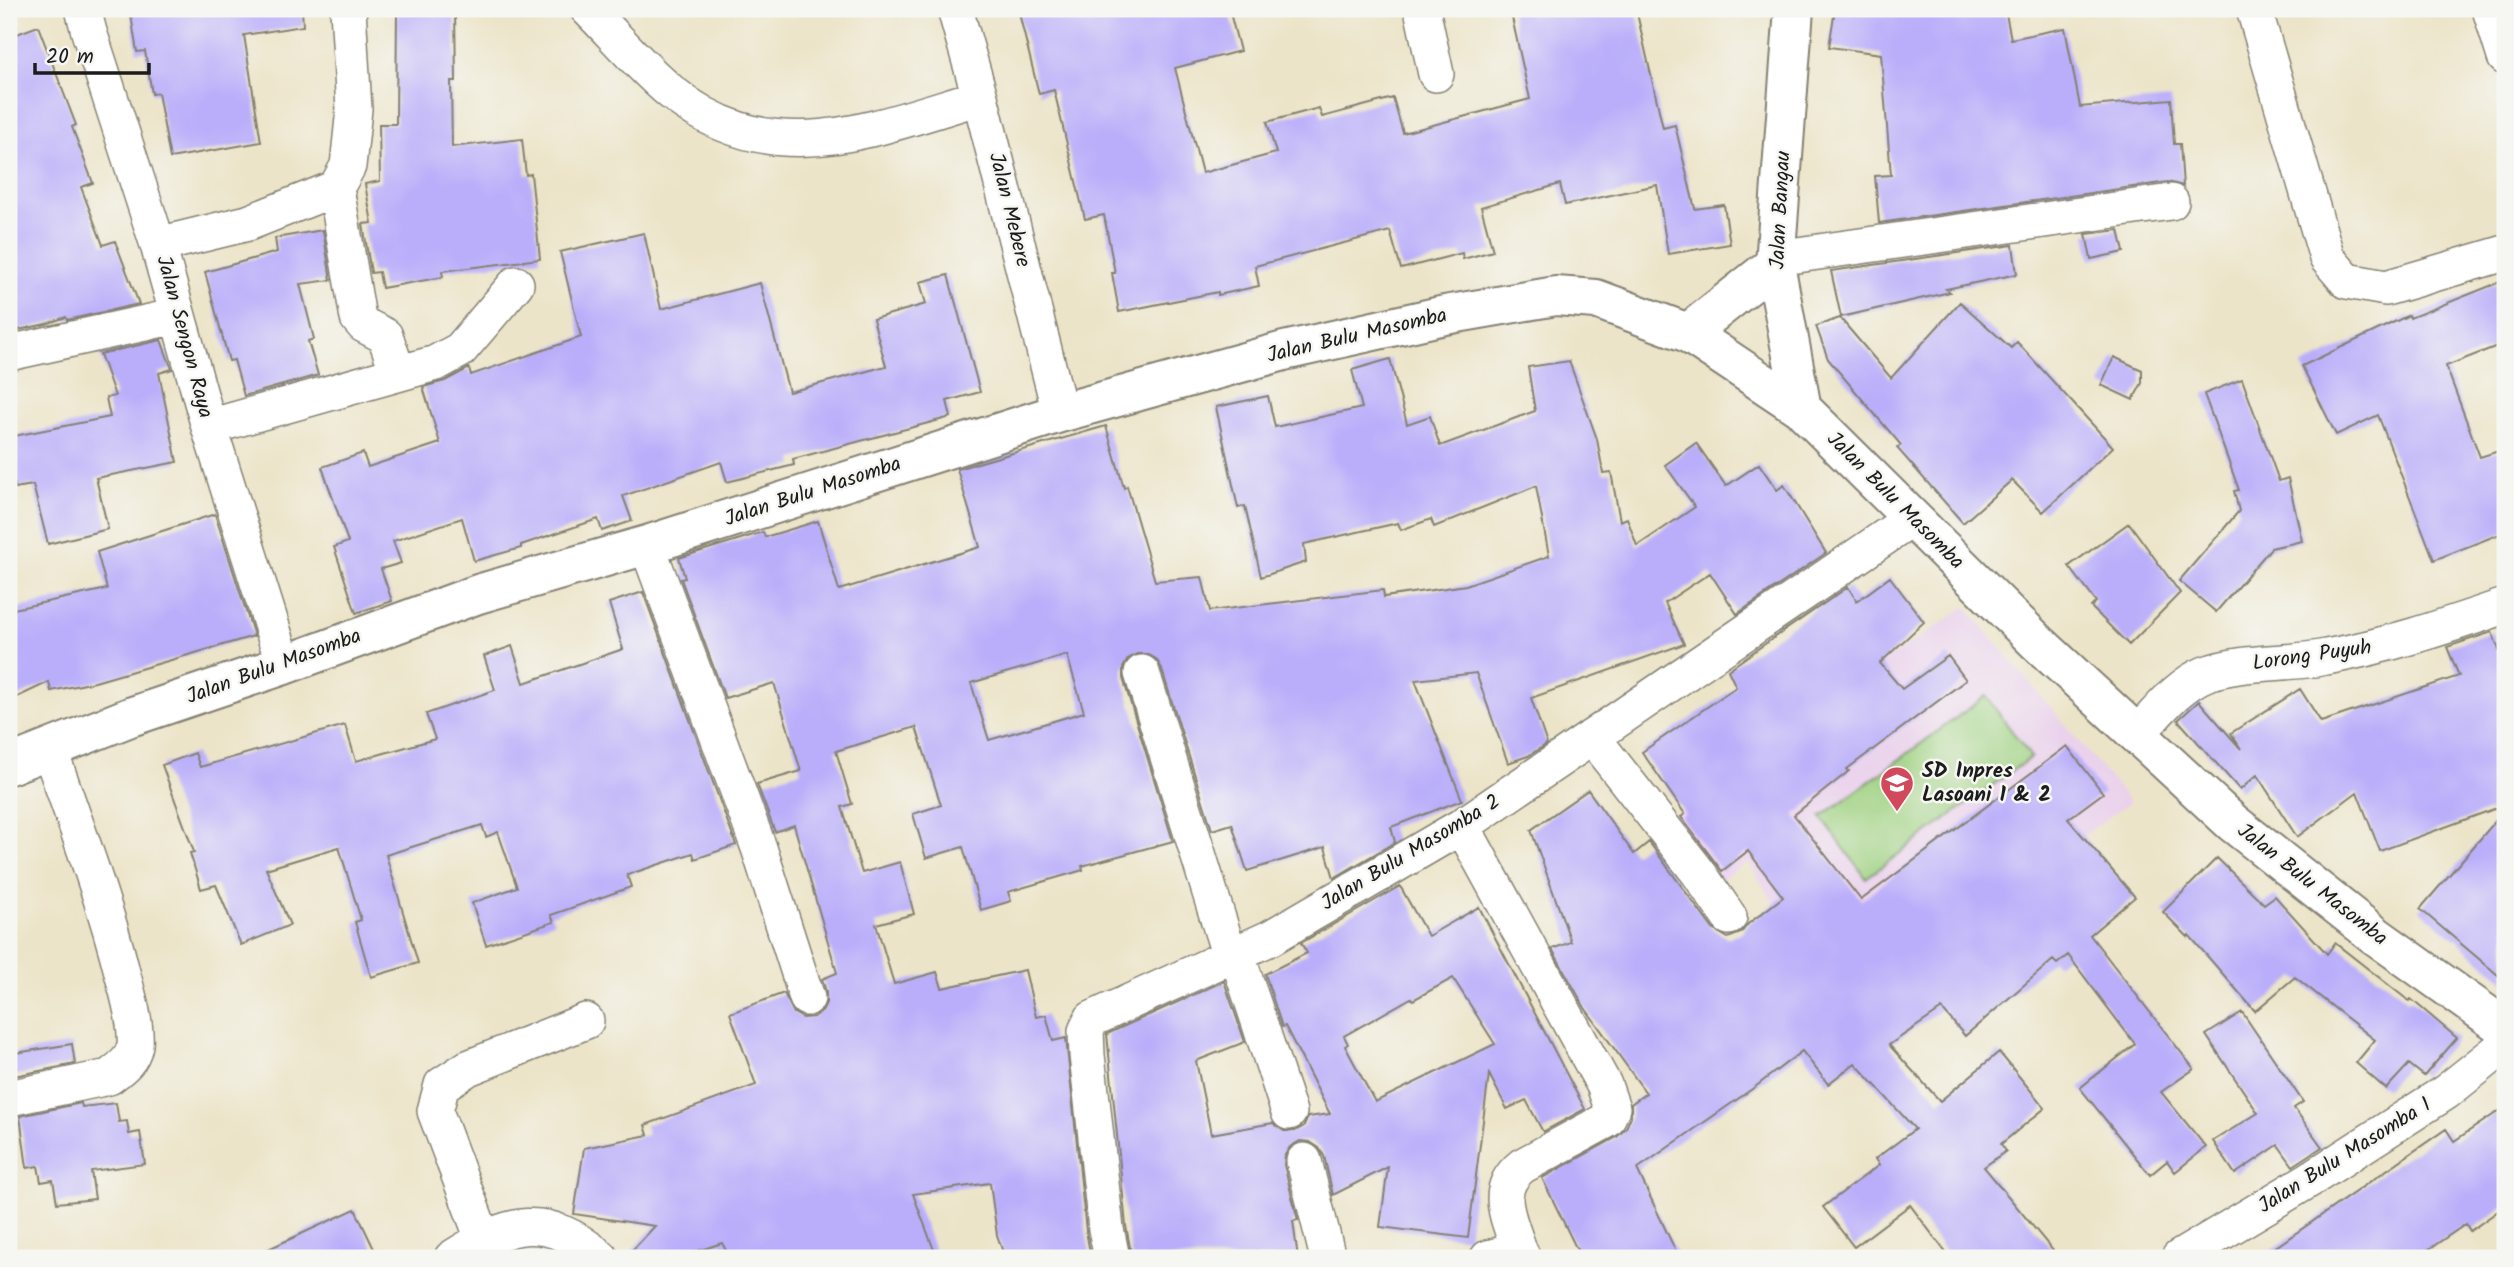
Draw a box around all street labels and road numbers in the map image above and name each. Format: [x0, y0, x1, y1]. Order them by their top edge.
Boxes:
street label: Jalan Mebere [979, 149, 1039, 271]
street label: Jalan Bangau [1761, 150, 1801, 270]
street label: Jalan Sengon Raya [146, 252, 222, 422]
street label: Jalan Bulu Masomba [1264, 299, 1450, 373]
street label: Jalan Bulu Masomba [1818, 424, 1972, 578]
street label: Jalan Bulu Masomba [720, 448, 906, 536]
street label: Jalan Bulu Masomba [182, 620, 366, 714]
street label: Lorong Puyuh [2250, 631, 2374, 681]
street label: Jalan Bulu Masomba 2 [1315, 786, 1507, 920]
street label: Jalan Bulu Masomba [2229, 815, 2395, 955]
street label: Jalan Bulu Masomba 1 [2252, 1089, 2438, 1223]

